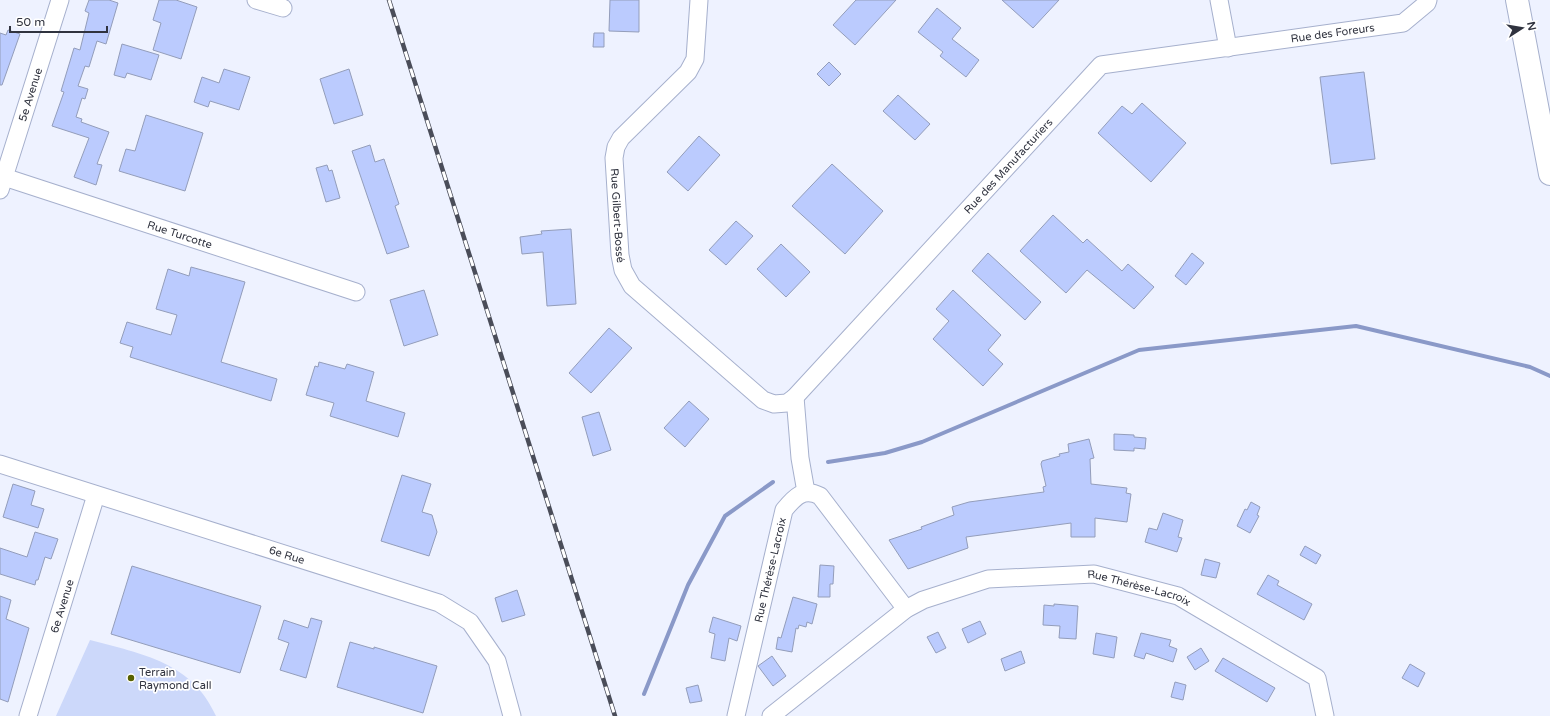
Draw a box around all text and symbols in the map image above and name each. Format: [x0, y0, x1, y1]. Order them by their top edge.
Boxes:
scale bar [10, 8, 107, 34]
north arrow [1502, 8, 1542, 48]
text: 50 m [16, 15, 45, 29]
text: N [1524, 20, 1539, 32]
street label: Rue des Foreurs [1290, 21, 1375, 46]
street label: 5e Avenue [16, 66, 45, 123]
street label: Rue des Manufacturiers [961, 116, 1056, 217]
street label: Rue Gilbert-Bossé [608, 168, 627, 264]
street label: Rue Turcotte [146, 218, 214, 252]
street label: Rue Thérèse-Lacroix [752, 516, 789, 624]
street label: 6e Rue [267, 544, 306, 567]
street label: Rue Thérèse-Lacroix [1087, 568, 1193, 609]
street label: 6e Avenue [48, 578, 77, 635]
place label: Terrain Raymond Call [139, 666, 211, 692]
marker: Terrain Raymond Call [126, 673, 136, 683]

